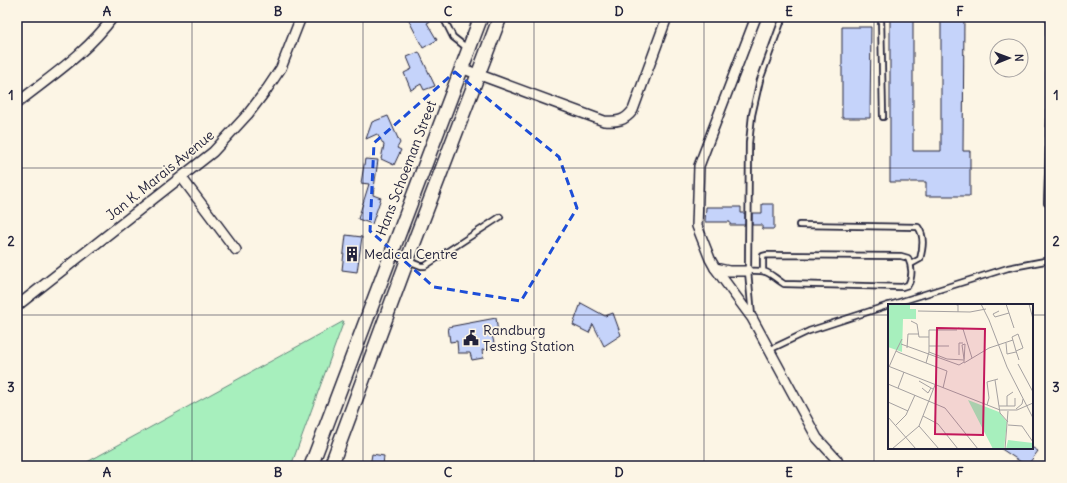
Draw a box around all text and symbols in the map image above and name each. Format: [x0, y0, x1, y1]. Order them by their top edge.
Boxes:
text: A [103, 3, 112, 20]
text: B [274, 3, 283, 20]
text: C [444, 3, 453, 20]
text: D [614, 3, 624, 20]
text: E [785, 3, 793, 20]
text: F [956, 3, 964, 20]
north arrow [989, 38, 1029, 78]
text: N [1012, 54, 1026, 62]
text: 1 [8, 87, 14, 104]
text: 1 [1053, 87, 1059, 104]
street label: Hans Schoeman Street [372, 98, 440, 238]
street label: Jan K. Marais Avenue [102, 126, 218, 224]
text: 2 [7, 233, 15, 250]
text: 2 [1052, 233, 1060, 250]
building icon: Medical Centre [343, 245, 361, 263]
place label: Medical Centre [364, 245, 458, 263]
inset map [888, 304, 1033, 449]
place label: Randburg Testing Station [483, 321, 574, 355]
public building icon: Randburg Testing Station [462, 329, 480, 347]
text: 3 [7, 379, 15, 396]
text: 3 [1052, 379, 1060, 396]
text: A [103, 464, 112, 481]
text: B [274, 464, 283, 481]
text: C [444, 464, 453, 481]
text: D [614, 464, 624, 481]
text: E [785, 464, 793, 481]
text: F [956, 464, 964, 481]

